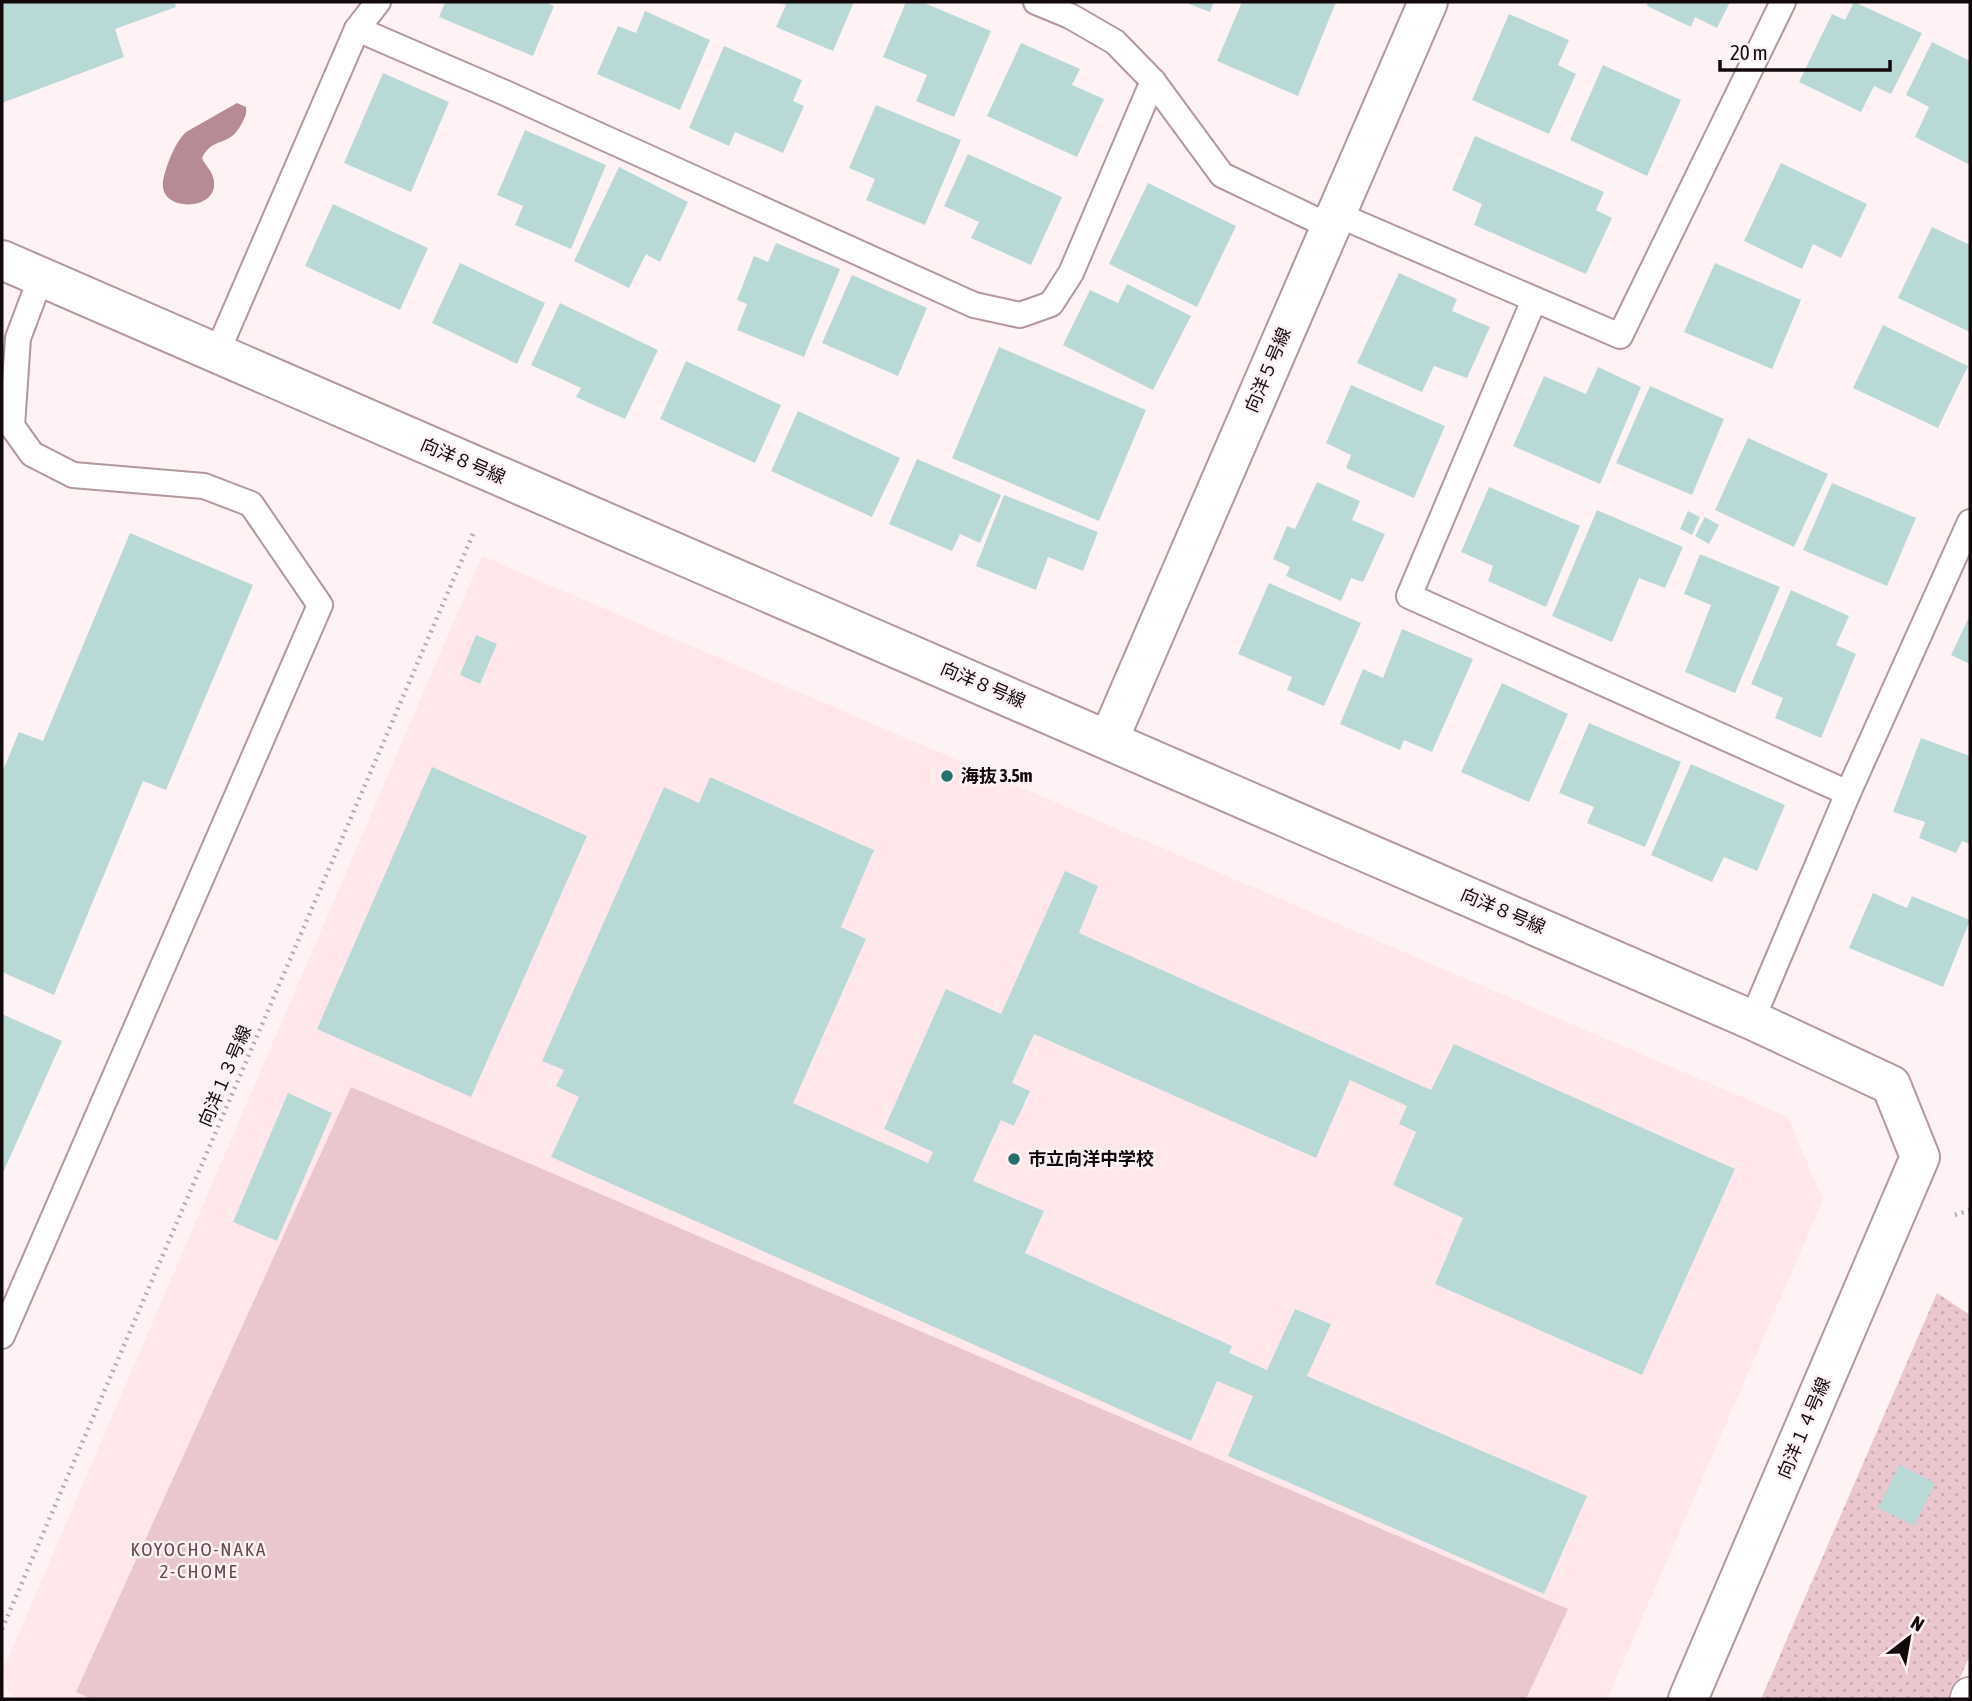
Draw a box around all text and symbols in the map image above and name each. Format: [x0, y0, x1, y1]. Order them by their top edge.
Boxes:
scale bar [1720, 28, 1890, 72]
text: 20 m [1730, 40, 1768, 64]
street label: 向洋５号線 [1240, 324, 1295, 415]
street label: 向洋８号線 [418, 433, 509, 488]
street label: 向洋８号線 [938, 657, 1029, 712]
place label: 海抜 3.5m [961, 765, 1033, 786]
marker: 海抜 3.5m [939, 768, 955, 784]
street label: 向洋８号線 [1458, 883, 1549, 938]
street label: 向洋１３号線 [194, 1022, 255, 1130]
place label: 市立向洋中学校 [1028, 1148, 1154, 1169]
marker: 市立向洋中学校 [1006, 1151, 1022, 1167]
street label: 向洋１４号線 [1773, 1374, 1834, 1482]
district label: KOYOCHO-NAKA 2-CHOME [131, 1538, 267, 1582]
north arrow [1874, 1603, 1944, 1673]
text: N [1907, 1611, 1928, 1636]

